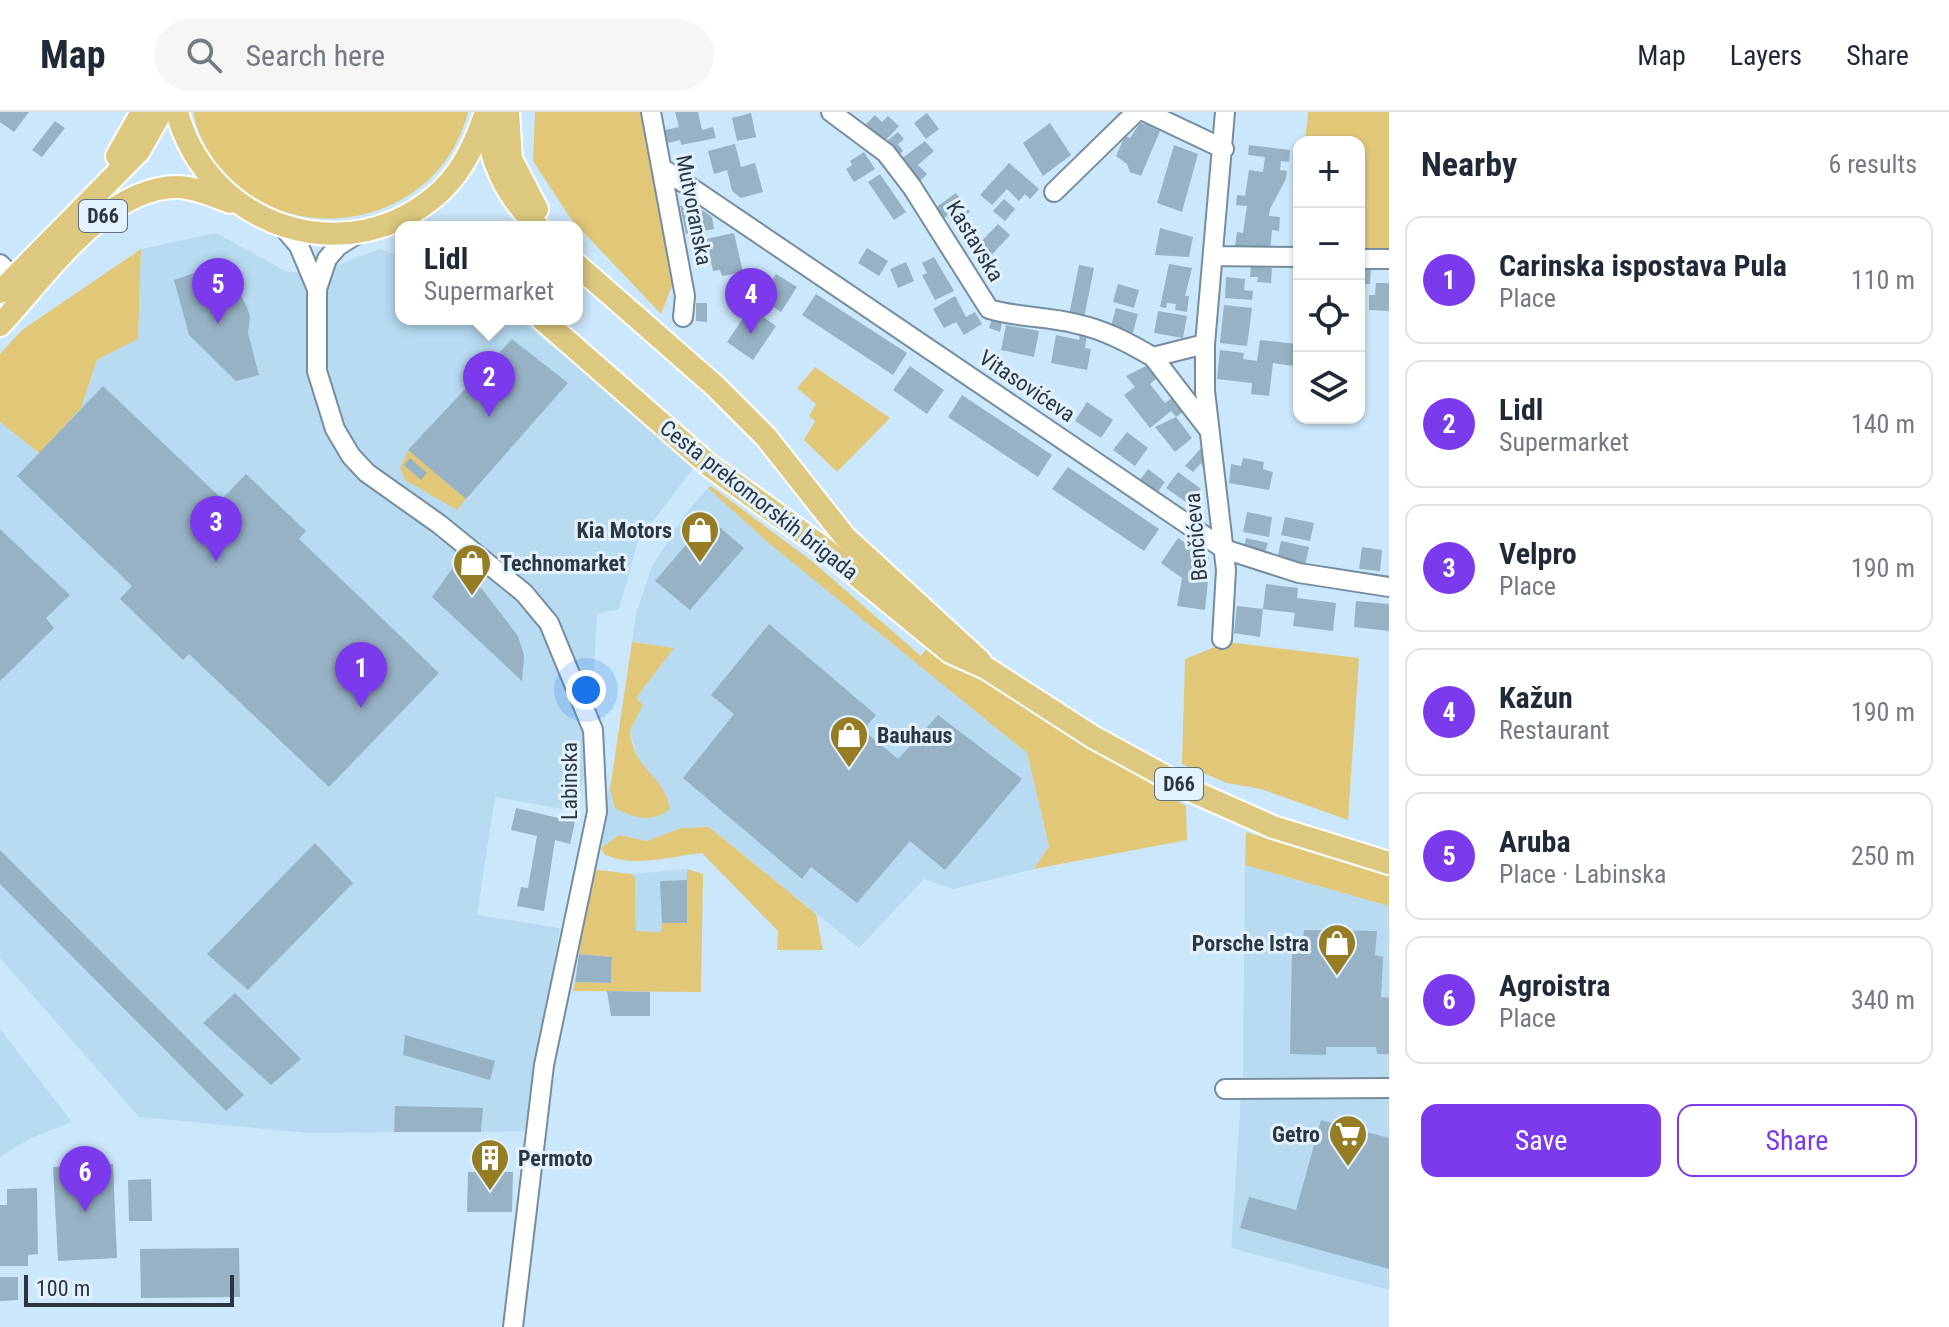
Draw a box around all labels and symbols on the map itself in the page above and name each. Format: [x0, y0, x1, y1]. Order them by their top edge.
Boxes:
street label: Mutvoranska [671, 153, 717, 267]
street label: Kastavska [941, 196, 1009, 286]
road number: D66 [79, 200, 127, 232]
pin: 5 [192, 258, 244, 324]
pin: 4 [725, 268, 777, 334]
street label: Vitasovićeva [974, 345, 1080, 427]
pin: 2 [463, 351, 515, 417]
street label: Cesta prekomorskih brigada [655, 415, 863, 585]
street label: Benčićeva [1180, 492, 1212, 582]
pin: 3 [190, 496, 242, 562]
shop icon: Kia Motors [679, 509, 721, 564]
place label: Kia Motors [577, 518, 672, 543]
shop icon: Technomarket [451, 542, 493, 597]
place label: Technomarket [500, 551, 626, 576]
pin: 1 [335, 642, 387, 708]
your location [566, 670, 606, 710]
shop icon: Bauhaus [828, 714, 870, 769]
place label: Bauhaus [877, 723, 953, 748]
street label: Labinska [557, 742, 582, 820]
road number: D66 [1155, 768, 1203, 800]
shop icon: Porsche Istra [1316, 922, 1358, 977]
place label: Porsche Istra [1192, 931, 1309, 956]
supermarket icon: Getro [1327, 1113, 1369, 1168]
place label: Getro [1272, 1122, 1320, 1147]
building icon: Permoto [469, 1137, 511, 1192]
pin: 6 [59, 1146, 111, 1212]
place label: Permoto [518, 1146, 593, 1171]
scale bar [24, 1271, 234, 1307]

